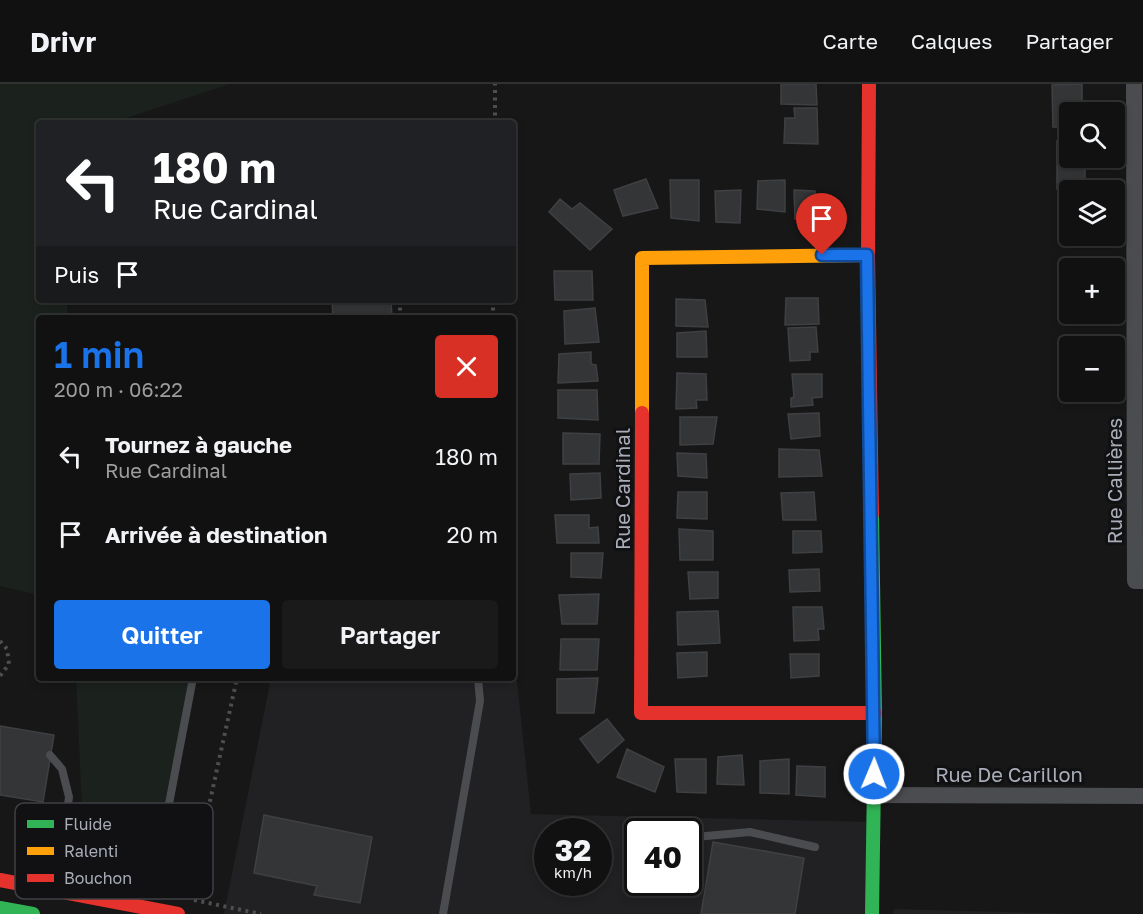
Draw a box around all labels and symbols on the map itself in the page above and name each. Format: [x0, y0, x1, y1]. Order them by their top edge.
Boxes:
pin [796, 193, 847, 255]
street label: Rue Callières [1102, 418, 1126, 544]
street label: Rue Cardinal [610, 428, 634, 550]
position arrow [842, 742, 906, 806]
street label: Rue De Carillon [935, 762, 1083, 786]
legend [15, 803, 213, 899]
text: Fluide [64, 814, 112, 834]
speed limit sign: 40 [624, 818, 702, 896]
text: Ralenti [64, 841, 118, 861]
text: Bouchon [64, 868, 132, 888]

